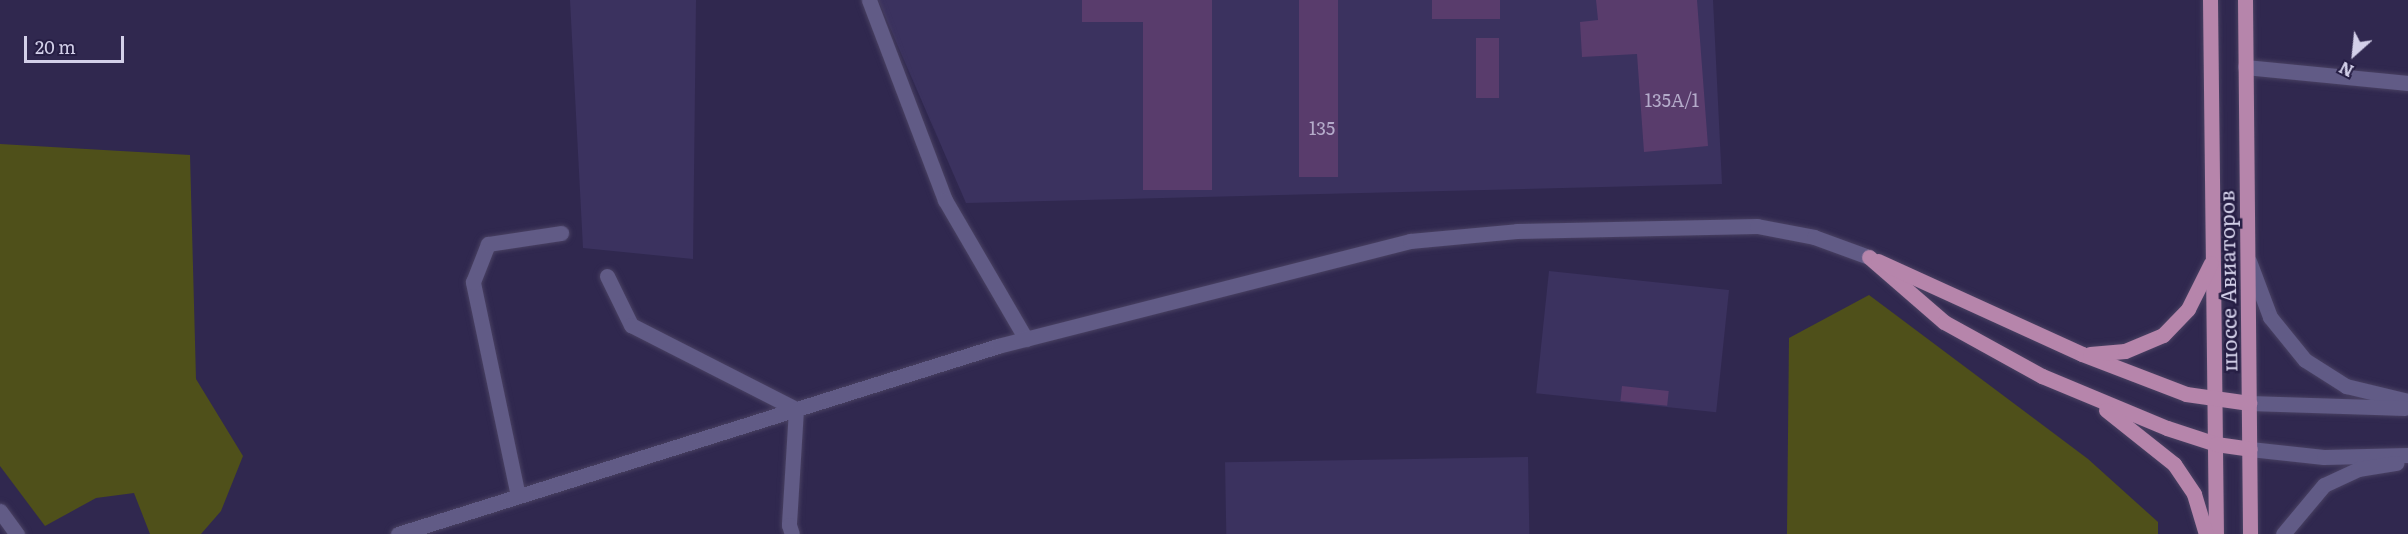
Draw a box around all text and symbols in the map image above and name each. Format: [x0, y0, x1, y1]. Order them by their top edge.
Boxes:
scale bar [27, 24, 128, 62]
north arrow [2324, 24, 2384, 84]
text: 20 m [35, 33, 76, 60]
text: N [2334, 56, 2357, 84]
house number: 135А/1 [1645, 89, 1699, 111]
house number: 135 [1309, 117, 1335, 139]
street label: шоссе Авиаторов [2213, 190, 2241, 372]

